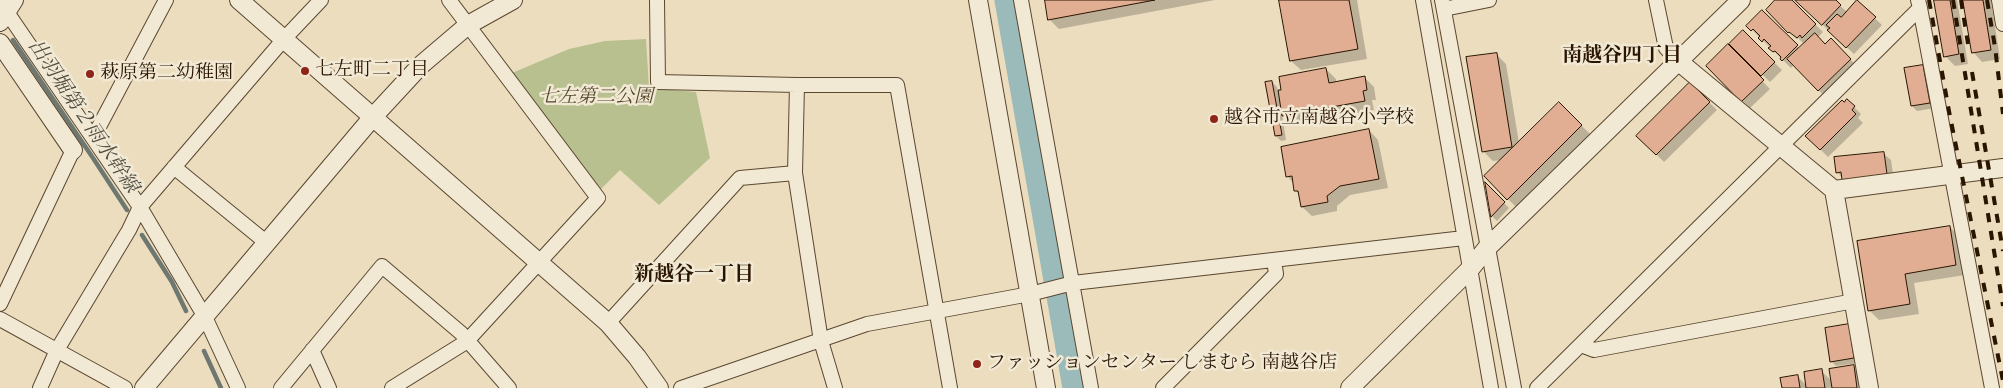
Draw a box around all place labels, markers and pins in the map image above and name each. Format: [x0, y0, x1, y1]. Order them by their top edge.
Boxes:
place label: 七左町二丁目 [315, 60, 429, 82]
place label: 萩原第二幼稚園 [100, 63, 233, 85]
marker: 七左町二丁目 [299, 65, 311, 77]
marker: 萩原第二幼稚園 [84, 68, 96, 80]
place label: 越谷市立南越谷小学校 [1224, 108, 1414, 130]
marker: 越谷市立南越谷小学校 [1208, 113, 1220, 125]
place label: ファッションセンター しまむら 南越谷店 [987, 353, 1337, 375]
marker: ファッションセンター しまむら 南越谷店 [971, 358, 983, 370]

